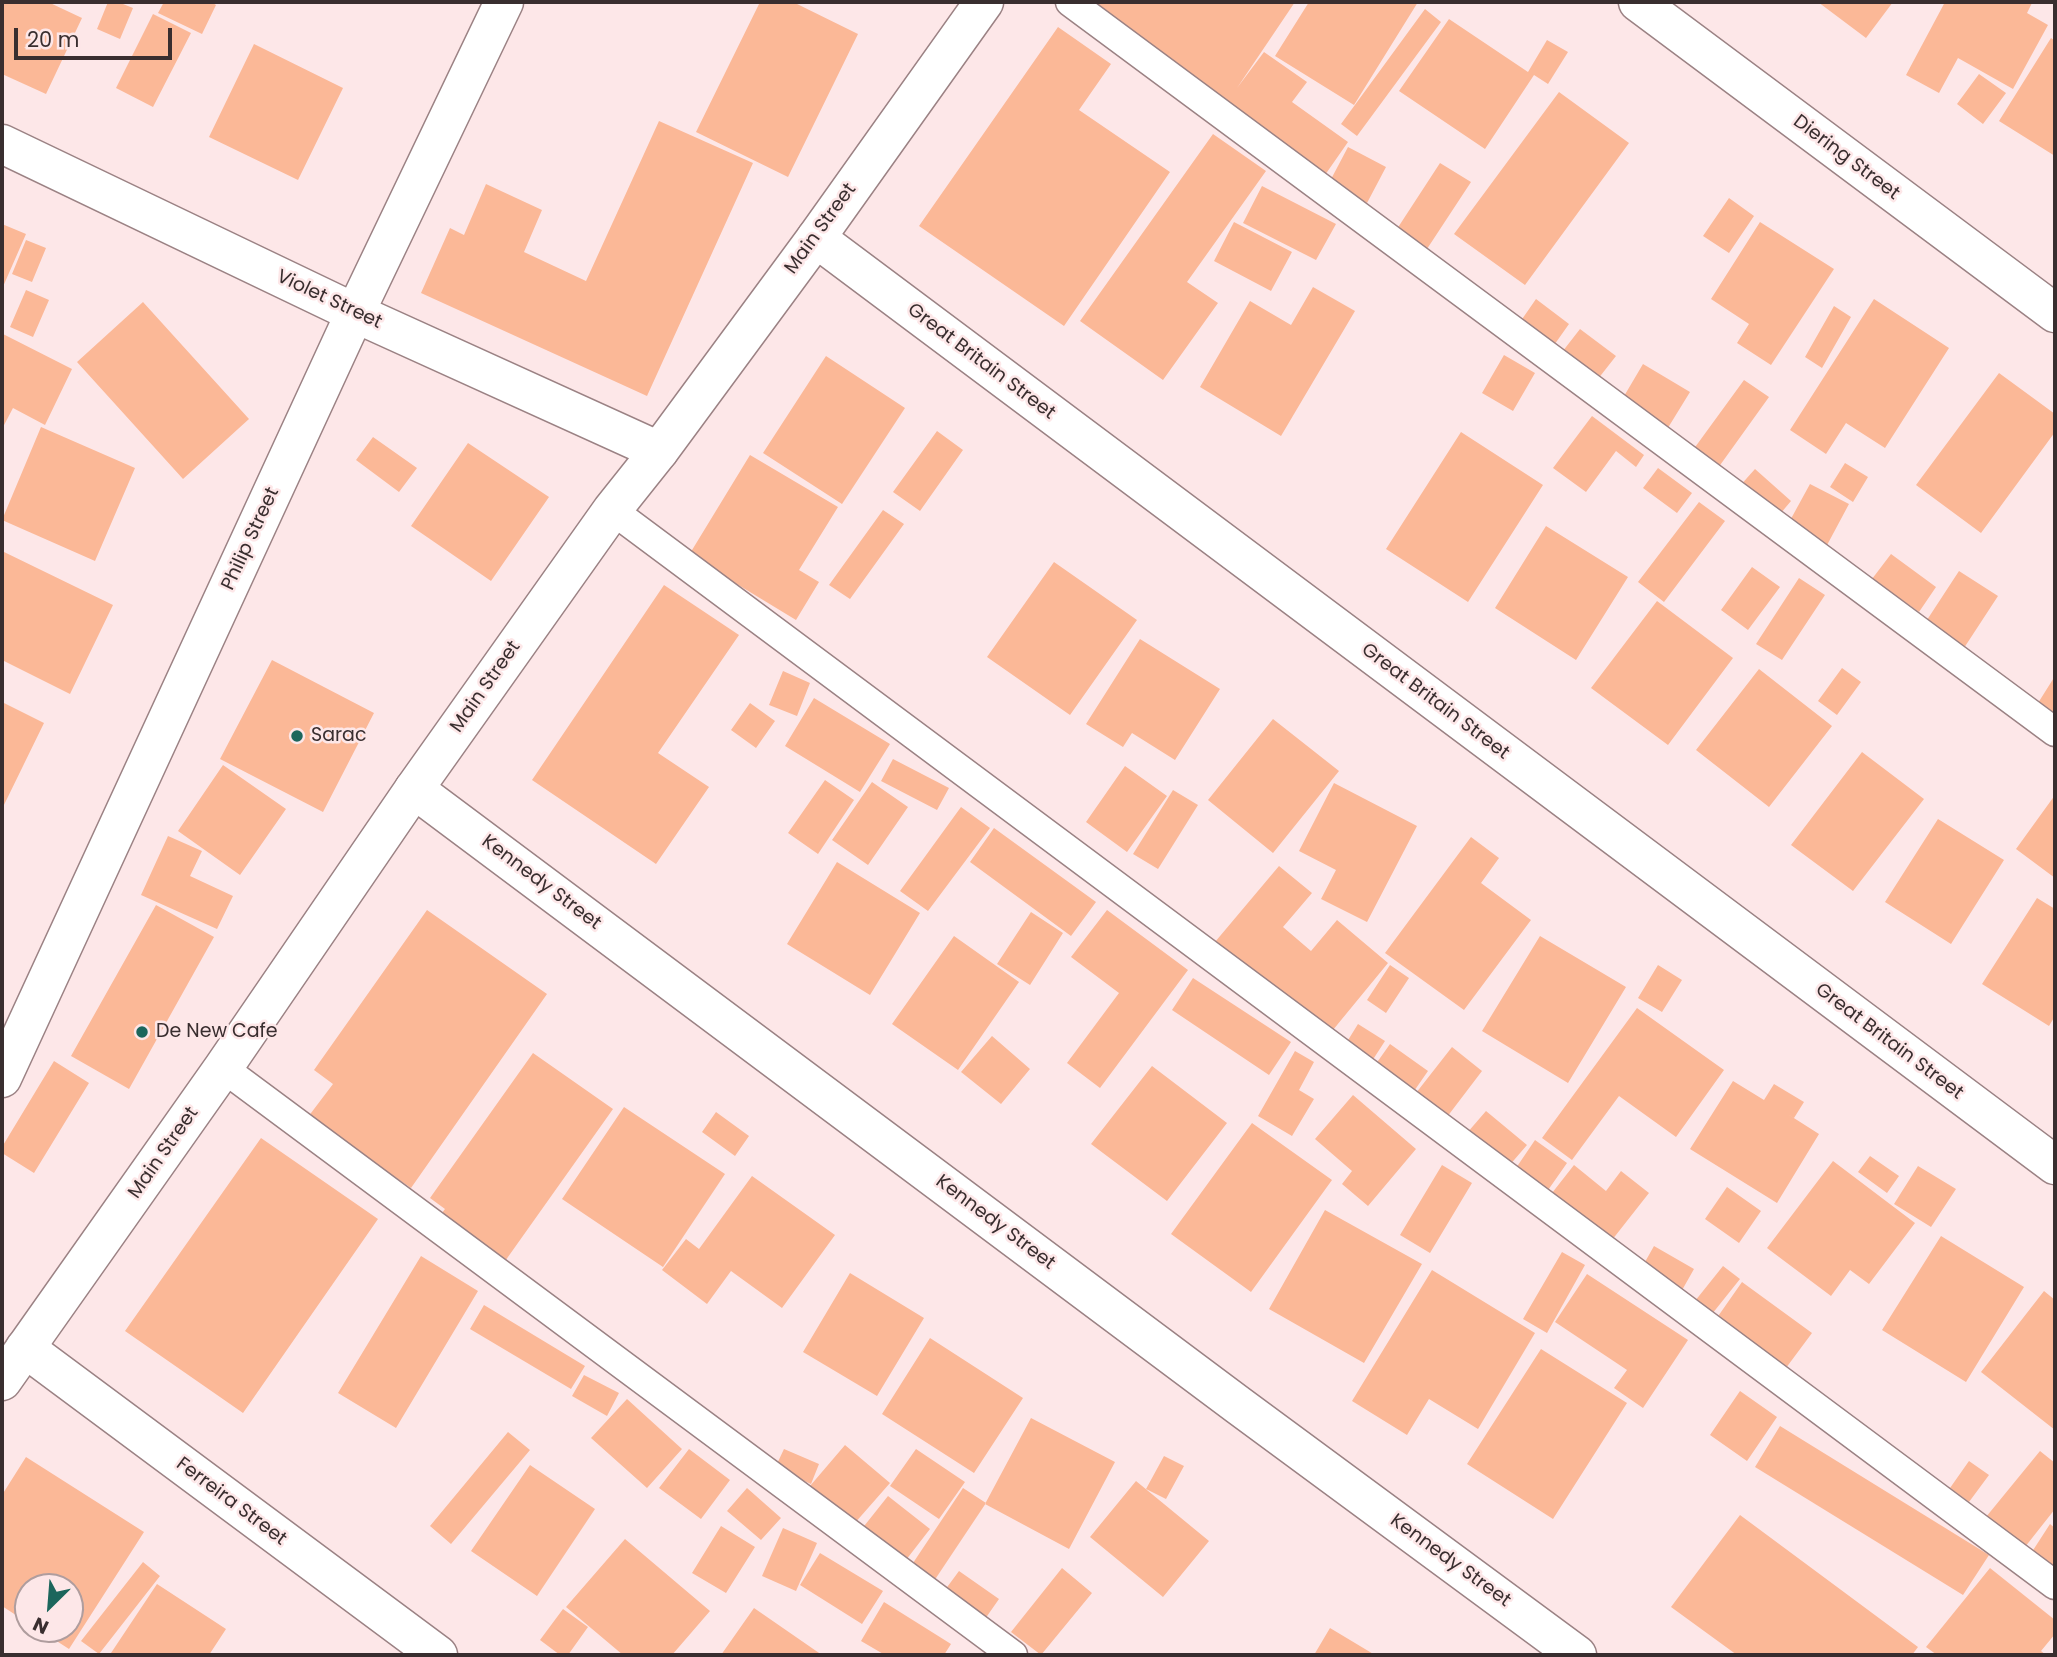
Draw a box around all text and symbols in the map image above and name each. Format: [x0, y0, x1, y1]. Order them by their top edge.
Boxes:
scale bar [18, 14, 175, 58]
text: 20 m [27, 25, 80, 54]
street label: Diering Street [1788, 111, 1904, 205]
street label: Main Street [780, 179, 862, 279]
street label: Violet Street [273, 266, 385, 334]
street label: Great Britain Street [903, 299, 1059, 425]
street label: Philip Street [217, 484, 285, 594]
street label: Main Street [446, 637, 526, 737]
street label: Great Britain Street [1357, 639, 1513, 765]
place label: Sarac [311, 725, 366, 747]
marker: Sarac [289, 728, 305, 744]
street label: Kennedy Street [477, 831, 605, 935]
street label: Great Britain Street [1811, 979, 1967, 1105]
place label: De New Cafe [156, 1021, 278, 1043]
marker: De New Cafe [134, 1024, 150, 1040]
street label: Main Street [124, 1103, 204, 1203]
street label: Kennedy Street [931, 1171, 1059, 1275]
street label: Ferreira Street [171, 1453, 291, 1551]
street label: Kennedy Street [1385, 1510, 1515, 1612]
north arrow [14, 1573, 84, 1643]
text: N [29, 1610, 53, 1641]

